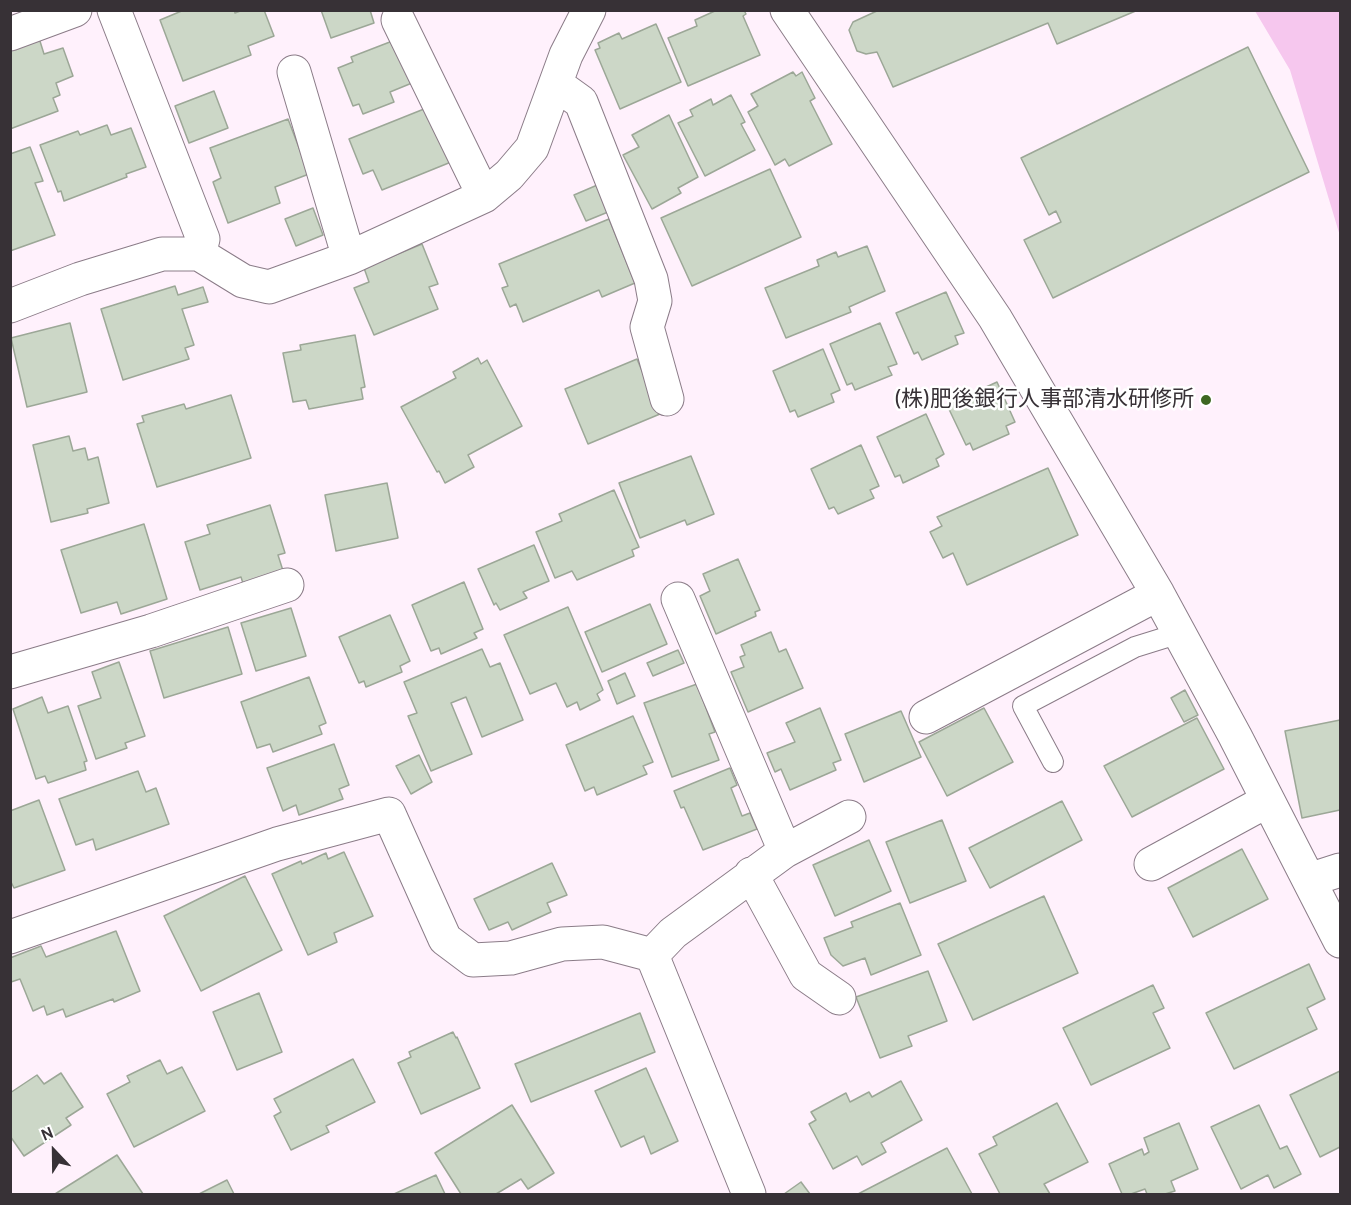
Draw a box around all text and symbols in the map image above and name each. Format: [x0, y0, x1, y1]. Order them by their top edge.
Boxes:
place label: (株)肥後銀行人事部清水研修所 [894, 387, 1194, 413]
marker: (株)肥後銀行人事部清水研修所 [1199, 393, 1213, 407]
north arrow [24, 1121, 84, 1181]
text: N [38, 1123, 56, 1145]

